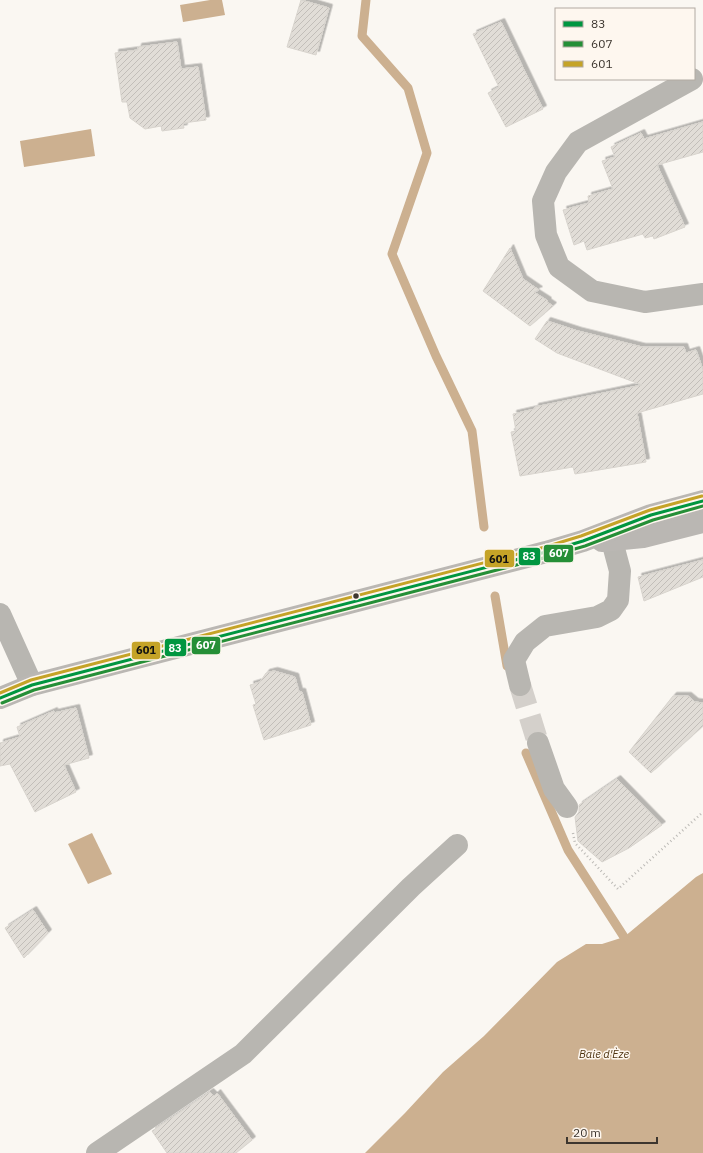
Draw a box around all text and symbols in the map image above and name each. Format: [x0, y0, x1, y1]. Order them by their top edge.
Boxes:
legend [555, 8, 695, 80]
text: 83 [591, 16, 605, 31]
text: 607 [591, 36, 613, 51]
text: 601 [591, 56, 613, 71]
line badge: 607 [543, 544, 574, 563]
text: 607 [549, 546, 569, 560]
line badge: 83 [518, 547, 541, 566]
line badge: 601 [484, 549, 515, 568]
text: 83 [522, 549, 536, 563]
text: 601 [489, 552, 509, 566]
unlabelled marker [351, 591, 361, 601]
line badge: 607 [191, 636, 221, 655]
line badge: 83 [164, 638, 187, 657]
text: 607 [196, 638, 216, 652]
line badge: 601 [131, 641, 161, 660]
text: 83 [168, 641, 182, 655]
text: 601 [136, 643, 156, 657]
water label: Baie d'Èze [579, 1047, 629, 1061]
scale bar [567, 1119, 657, 1145]
text: 20 m [573, 1125, 601, 1140]

